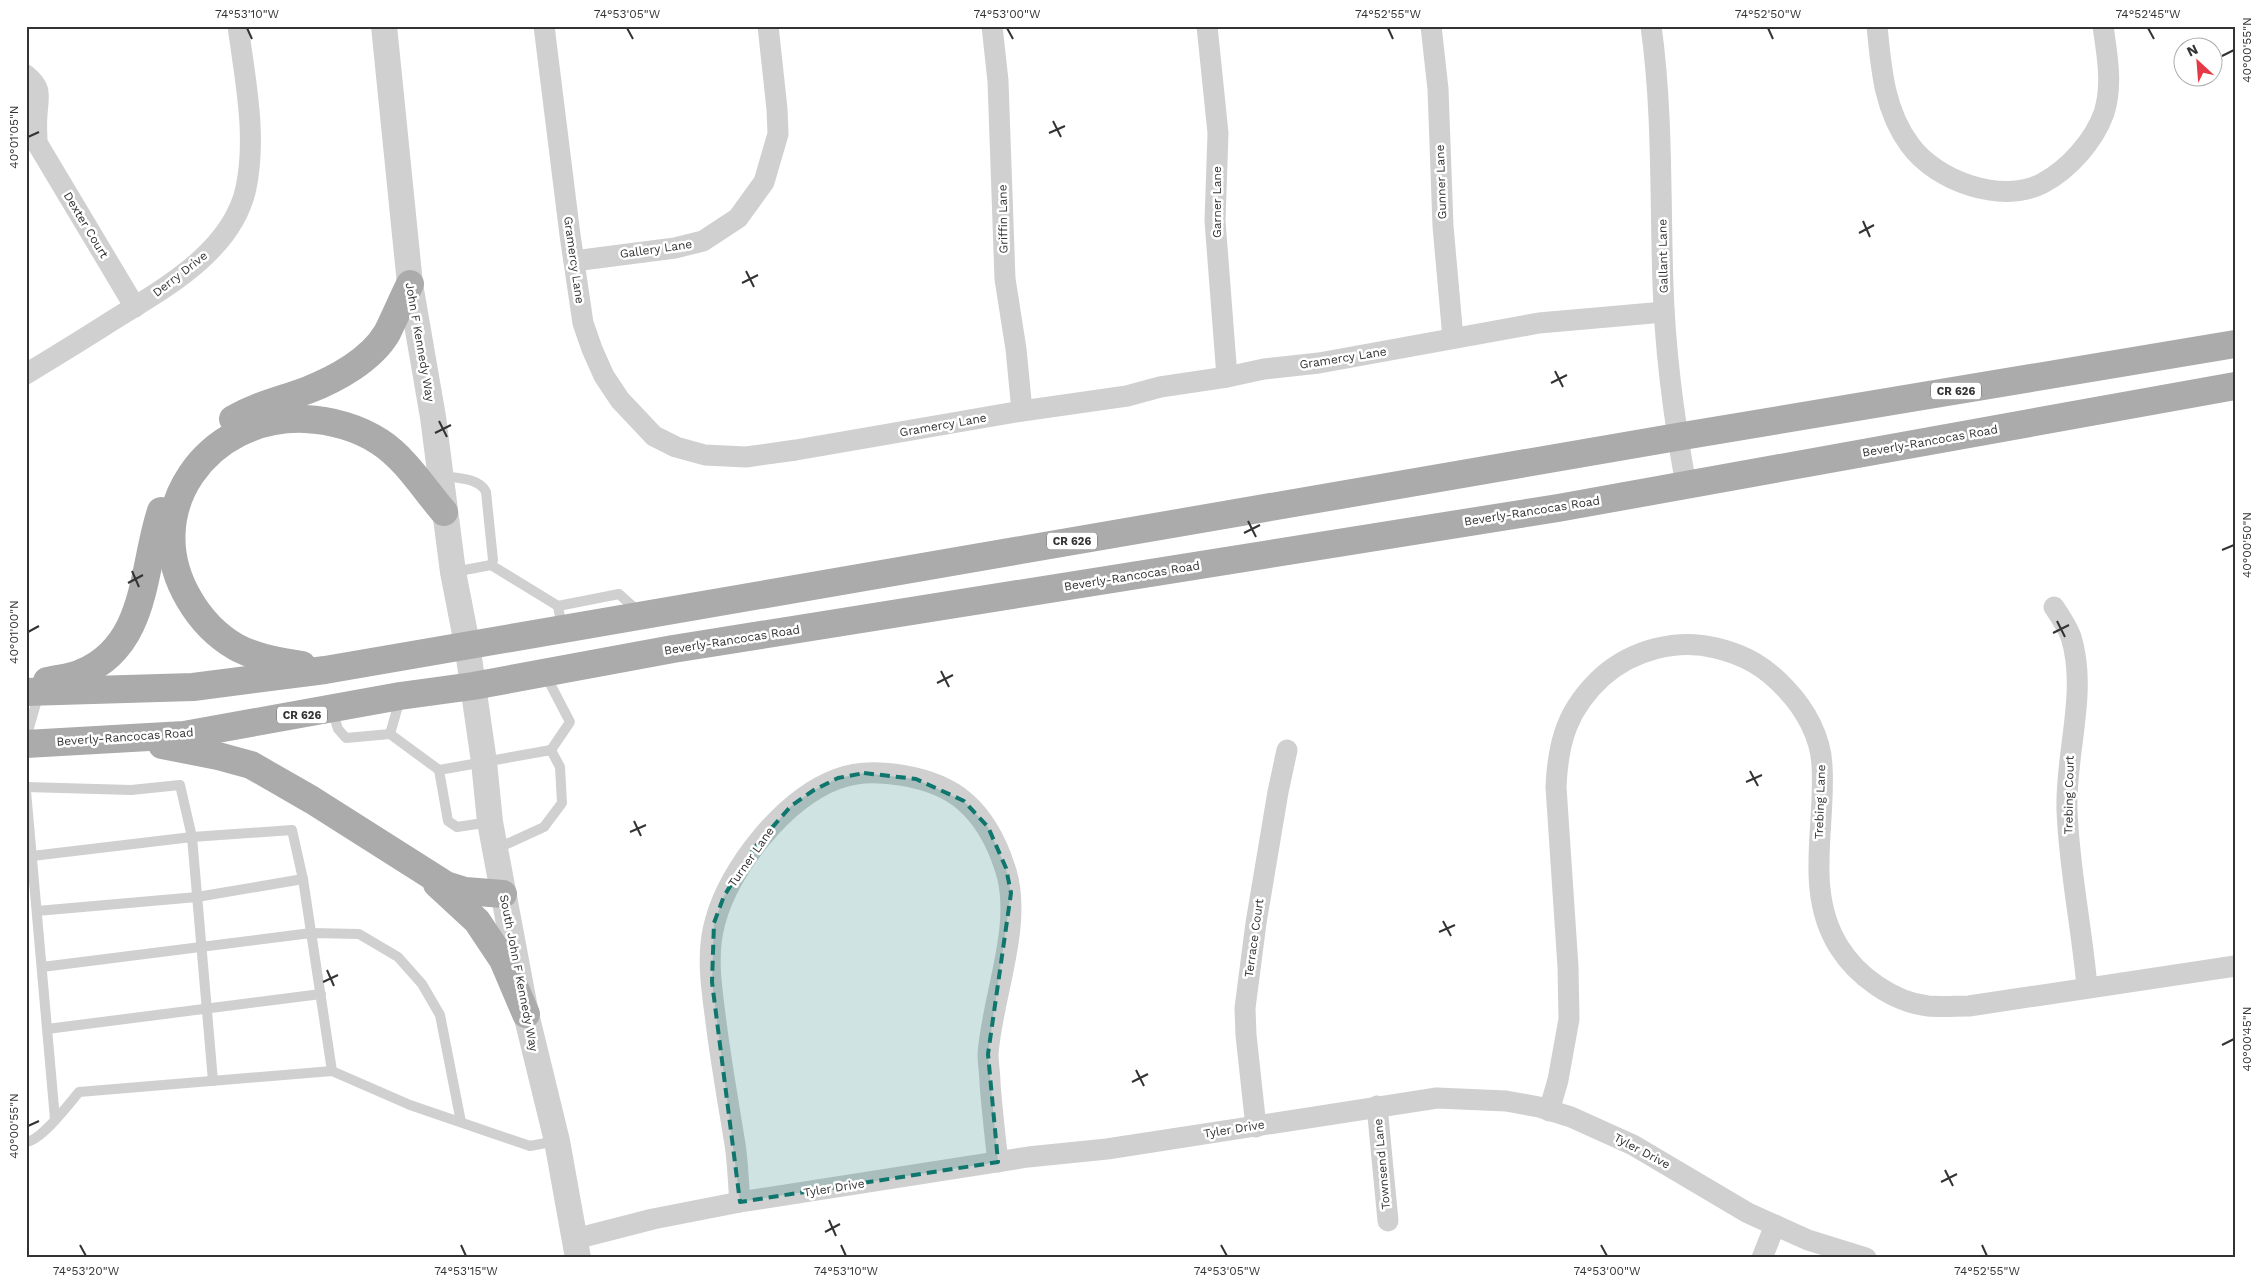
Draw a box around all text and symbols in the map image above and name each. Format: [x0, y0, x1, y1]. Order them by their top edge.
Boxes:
text: 74°53'10"W [215, 7, 280, 21]
text: 74°53'05"W [594, 7, 661, 21]
text: 74°53'00"W [974, 7, 1041, 21]
text: 74°52'55"W [1355, 7, 1421, 21]
text: 74°52'50"W [1735, 7, 1802, 21]
text: 74°52'45"W [2115, 7, 2181, 21]
text: 40°00'55"N [2240, 17, 2254, 83]
north arrow [2174, 38, 2224, 88]
text: N [2184, 41, 2200, 60]
text: 40°01'05"N [7, 105, 21, 169]
street label: Gunner Lane [1433, 144, 1449, 220]
street label: Garner Lane [1210, 166, 1224, 238]
street label: Griffin Lane [995, 184, 1011, 254]
street label: Dexter Court [61, 189, 111, 261]
street label: Gramercy Lane [561, 215, 587, 305]
street label: Gallant Lane [1655, 219, 1671, 293]
street label: Gallery Lane [619, 237, 693, 261]
street label: Derry Drive [150, 248, 210, 300]
street label: John F Kennedy Way [403, 281, 438, 404]
street label: Gramercy Lane [1298, 344, 1388, 372]
road number: CR 626 [1931, 382, 1981, 400]
street label: Gramercy Lane [898, 410, 988, 440]
street label: Beverly-Rancocas Road [1861, 422, 1999, 460]
street label: Beverly-Rancocas Road [1463, 493, 1601, 529]
text: 40°00'50"N [2240, 512, 2254, 578]
road number: CR 626 [1047, 532, 1097, 550]
street label: Beverly-Rancocas Road [1063, 558, 1201, 594]
text: 40°01'00"N [7, 600, 21, 664]
street label: Beverly-Rancocas Road [663, 622, 801, 658]
road number: CR 626 [277, 706, 327, 724]
street label: Beverly-Rancocas Road [56, 725, 194, 749]
street label: Trebing Court [2061, 755, 2077, 835]
street label: Trebing Lane [1812, 764, 1828, 840]
street label: Turner Lane [725, 824, 777, 890]
street label: South John F Kennedy Way [497, 893, 541, 1053]
street label: Terrace Court [1242, 898, 1266, 978]
text: 40°00'45"N [2240, 1007, 2254, 1071]
text: 40°00'55"N [7, 1093, 21, 1159]
street label: Tyler Drive [1202, 1117, 1266, 1141]
street label: Townsend Lane [1371, 1118, 1393, 1210]
street label: Tyler Drive [1612, 1130, 1673, 1172]
street label: Tyler Drive [802, 1176, 866, 1200]
text: 74°53'20"W [53, 1264, 120, 1278]
text: 74°53'15"W [434, 1264, 498, 1278]
text: 74°53'10"W [814, 1264, 879, 1278]
text: 74°53'05"W [1194, 1264, 1261, 1278]
text: 74°53'00"W [1574, 1264, 1641, 1278]
text: 74°52'55"W [1954, 1264, 2020, 1278]

